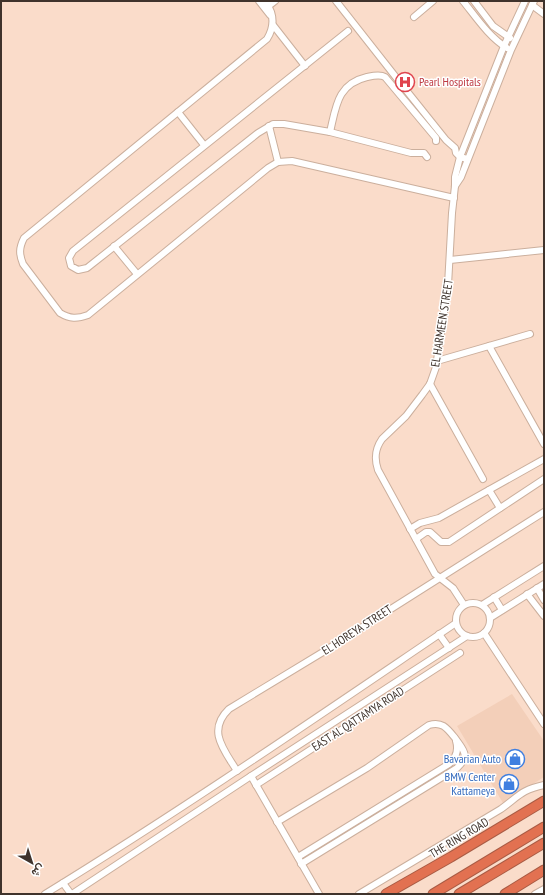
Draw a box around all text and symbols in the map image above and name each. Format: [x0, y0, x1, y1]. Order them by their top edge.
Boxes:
hospital icon: Pearl Hospitals [394, 71, 416, 93]
place label: Pearl Hospitals [419, 74, 481, 89]
street label: EL HARMEEN STREET [427, 277, 456, 368]
street label: EL HOREYA STREET [319, 601, 395, 658]
street label: EAST AL QATTAMYA ROAD [309, 683, 407, 754]
shop icon: Bavarian Auto [504, 748, 526, 770]
place label: Bavarian Auto [444, 751, 501, 766]
place label: BMW Center Kattameya [445, 769, 496, 798]
shop icon: BMW Center Kattameya [498, 773, 520, 795]
street label: THE RING ROAD [426, 814, 491, 861]
north arrow [12, 843, 52, 883]
text: ش [29, 861, 48, 880]

